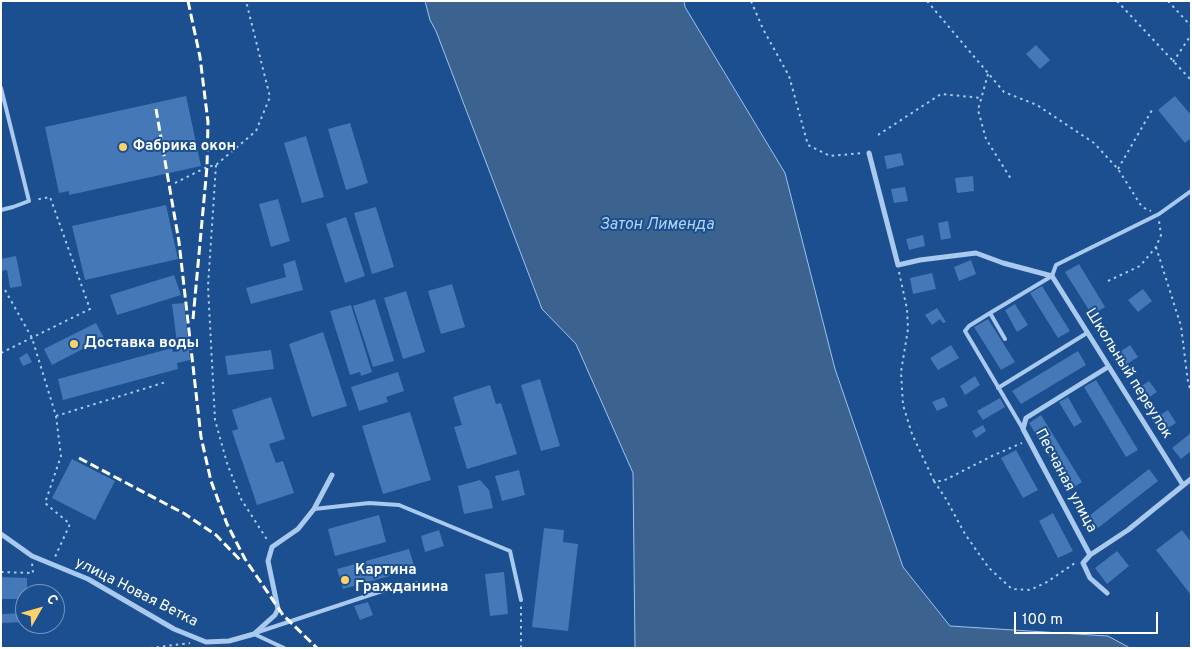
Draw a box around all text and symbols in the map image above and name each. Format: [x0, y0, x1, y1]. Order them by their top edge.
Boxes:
place label: Фабрика окон [133, 138, 236, 156]
marker: Фабрика окон [117, 141, 129, 153]
water label: Затон Лименда [600, 216, 714, 236]
street label: Школьный переулок [1081, 305, 1175, 443]
place label: Доставка воды [84, 335, 199, 353]
marker: Доставка воды [68, 338, 80, 350]
street label: Песчаная улица [1030, 426, 1100, 536]
street label: улица Новая Ветка [72, 554, 200, 632]
place label: Картина Гражданина [355, 562, 448, 597]
marker: Картина Гражданина [339, 574, 351, 586]
north arrow [15, 584, 65, 634]
text: С [42, 591, 61, 609]
scale bar [1017, 602, 1161, 634]
text: 100 m [1022, 611, 1063, 630]

